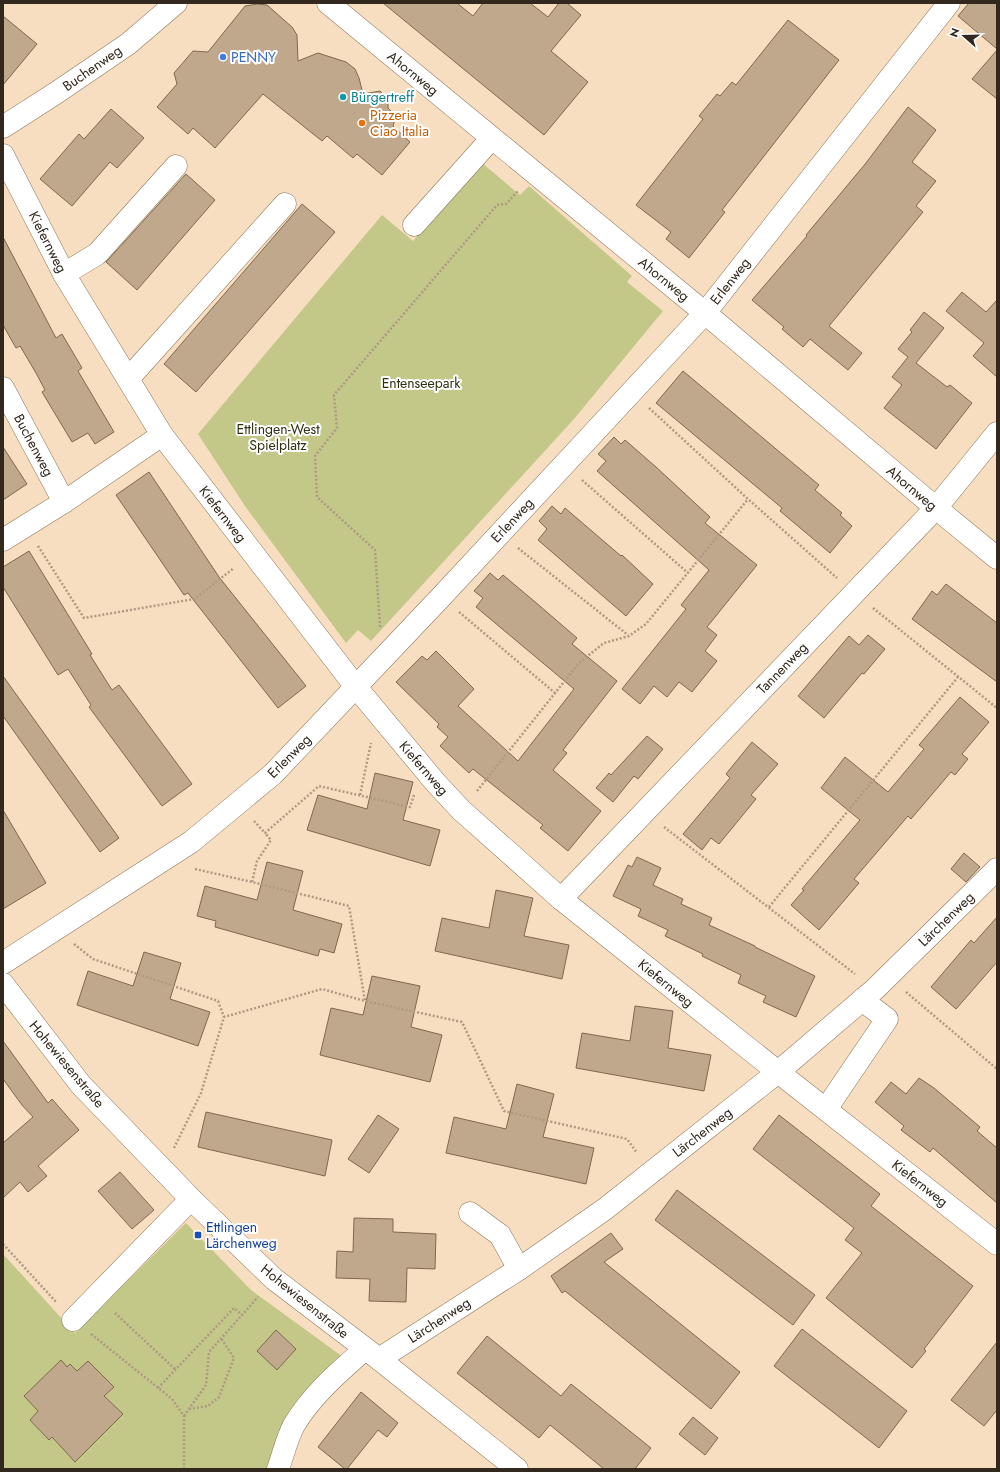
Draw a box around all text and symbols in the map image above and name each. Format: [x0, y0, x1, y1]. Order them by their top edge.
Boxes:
north arrow [944, 16, 984, 56]
text: N [946, 26, 964, 39]
street label: Buchenweg [58, 40, 126, 96]
street label: Ahornweg [383, 46, 443, 100]
place label: PENNY [231, 47, 276, 67]
marker: PENNY [218, 52, 228, 62]
place label: Bürgertreff [351, 87, 415, 107]
marker: Bürgertreff [338, 92, 348, 102]
place label: Pizzeria Ciao Italia [370, 105, 429, 141]
marker: Pizzeria Ciao Italia [357, 118, 367, 128]
street label: Kiefernweg [24, 208, 72, 276]
street label: Ahornweg [634, 252, 694, 306]
street label: Erlenweg [705, 253, 755, 309]
park label: Entenseepark [382, 373, 461, 393]
street label: Buchenweg [9, 410, 59, 480]
park label: Ettlingen-West Spielplatz [236, 419, 320, 455]
street label: Ahornweg [882, 461, 942, 515]
street label: Kiefernweg [195, 482, 251, 546]
street label: Erlenweg [486, 493, 538, 547]
street label: Tannenweg [752, 637, 812, 699]
street label: Erlenweg [263, 730, 315, 782]
street label: Kiefernweg [395, 736, 453, 800]
street label: Lärchenweg [914, 887, 978, 951]
street label: Kiefernweg [634, 954, 698, 1012]
street label: Hohewiesenstraße [25, 1016, 109, 1112]
street label: Lärchenweg [668, 1102, 736, 1162]
street label: Kiefernweg [888, 1155, 952, 1211]
place label: Ettlingen Lärchenweg [206, 1217, 277, 1253]
marker: Ettlingen Lärchenweg [193, 1230, 203, 1240]
street label: Hohewiesenstraße [257, 1259, 353, 1343]
street label: Lärchenweg [404, 1292, 474, 1348]

